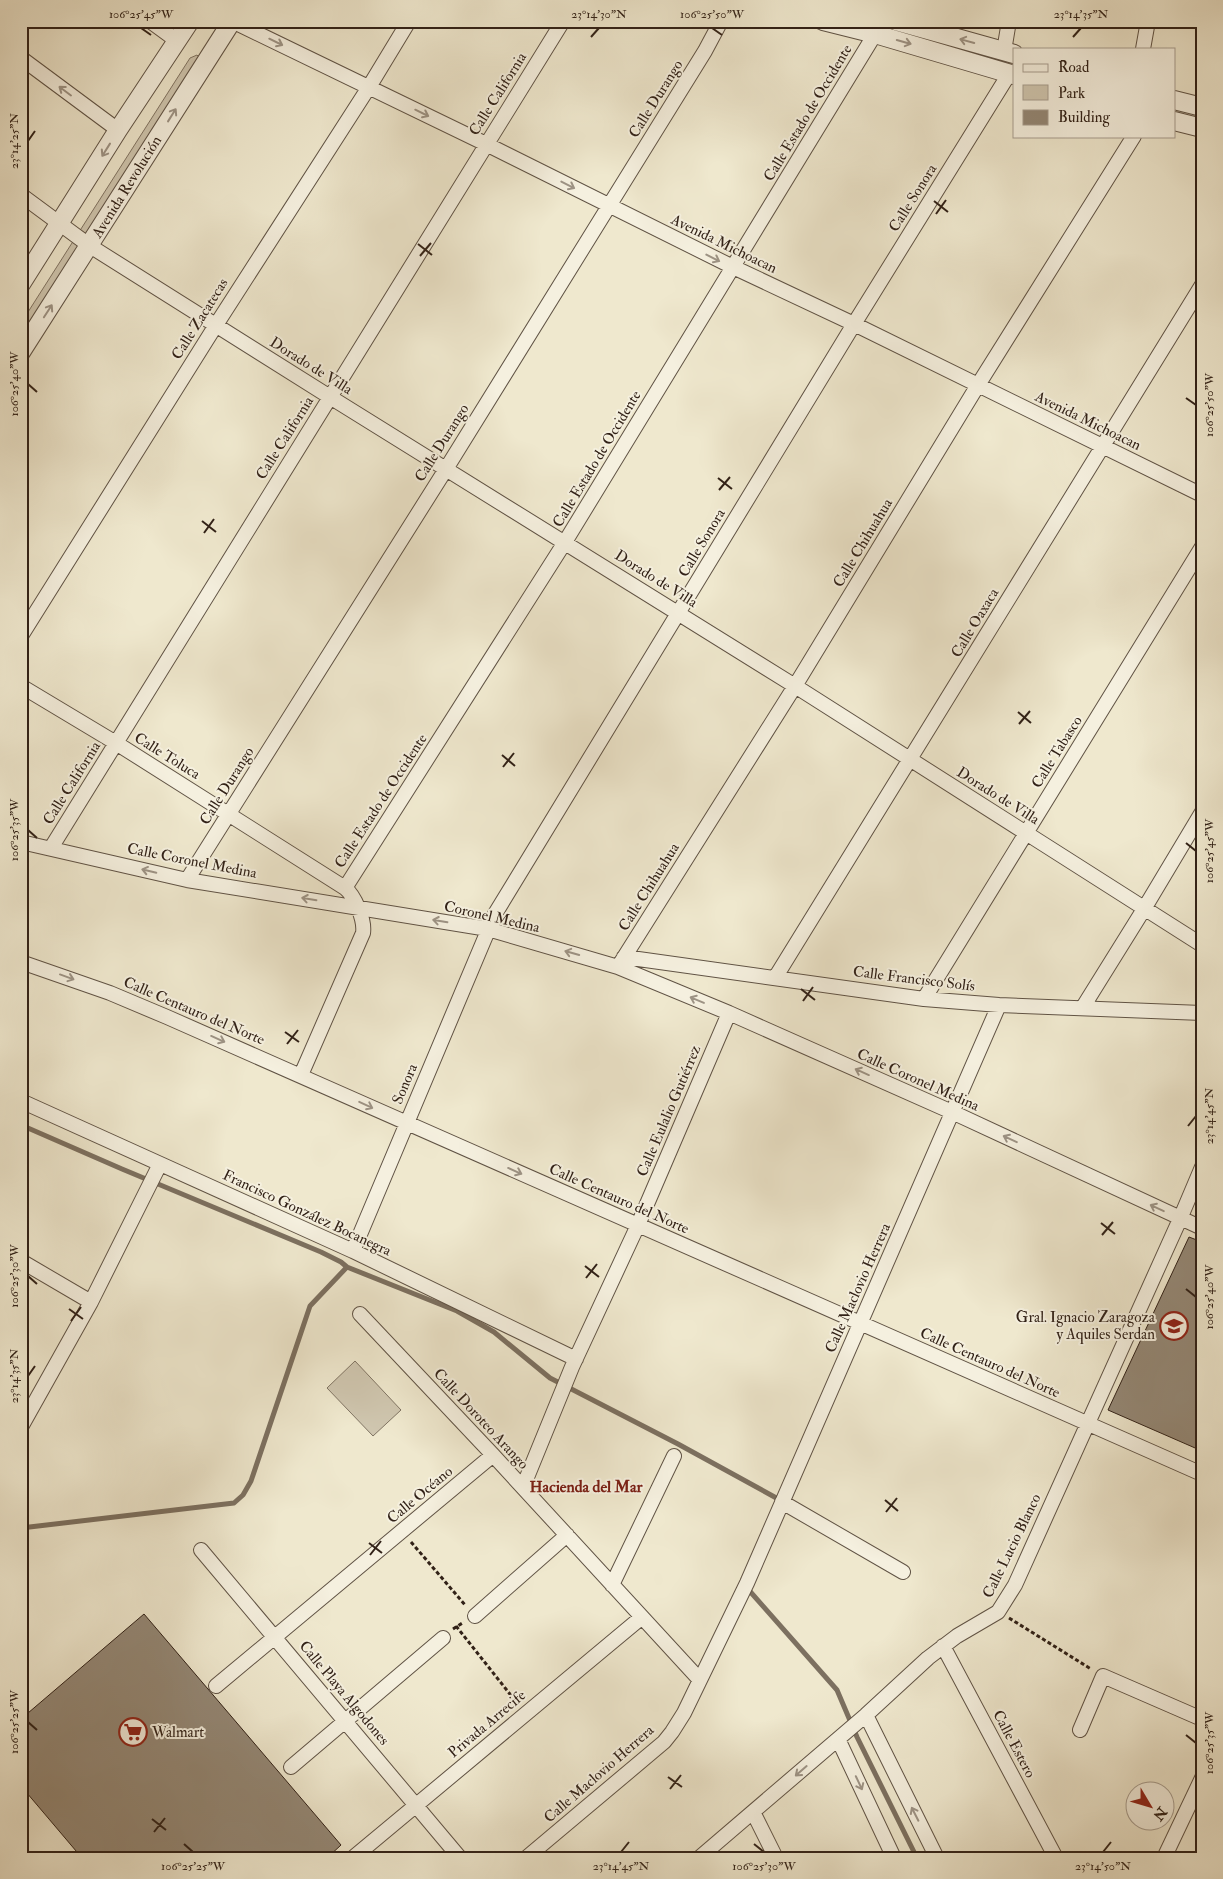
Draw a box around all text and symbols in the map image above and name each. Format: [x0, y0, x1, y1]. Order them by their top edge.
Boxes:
text: 106°25'45"W [109, 7, 174, 22]
text: 23°14'30"N [571, 7, 627, 22]
text: 106°25'50"W [680, 7, 745, 22]
text: 23°14'35"N [1054, 7, 1109, 22]
one-way arrow [960, 35, 976, 45]
one-way arrow [268, 38, 283, 48]
one-way arrow [895, 38, 911, 48]
street label: Calle Estado de Occidente [760, 41, 856, 185]
street label: Calle California [465, 48, 532, 139]
legend [1013, 48, 1176, 138]
street label: Calle Durango [625, 57, 687, 141]
text: Road [1058, 58, 1090, 77]
text: Park [1058, 84, 1085, 103]
one-way arrow [59, 85, 72, 96]
one-way arrow [167, 108, 177, 122]
one-way arrow [415, 108, 430, 118]
text: Building [1058, 108, 1110, 127]
text: 23°14'25"N [7, 113, 22, 169]
street label: Avenida Revolución [87, 132, 166, 242]
one-way arrow [100, 142, 110, 156]
street label: Calle Sonora [885, 160, 942, 235]
one-way arrow [560, 181, 575, 190]
street label: Avenida Michoacan [667, 210, 780, 278]
one-way arrow [706, 253, 721, 263]
street label: Calle Zacatecas [167, 275, 233, 363]
one-way arrow [43, 305, 53, 319]
street label: Dorado de Villa [266, 333, 357, 399]
text: 106°25'40"W [7, 351, 22, 417]
text: 106°25'50"W [1202, 372, 1217, 437]
street label: Calle Estado de Occidente [549, 387, 645, 531]
street label: Avenida Michoacan [1031, 387, 1144, 455]
street label: Calle California [252, 392, 319, 483]
street label: Calle Durango [411, 401, 473, 485]
street label: Calle Chihuahua [829, 494, 897, 591]
street label: Calle Sonora [674, 505, 730, 581]
street label: Dorado de Villa [611, 546, 702, 612]
street label: Calle Oaxaca [947, 584, 1004, 661]
street label: Calle Tabasco [1027, 712, 1087, 792]
street label: Calle Toluca [130, 728, 204, 784]
street label: Calle Estado de Occidente [330, 730, 432, 872]
street label: Calle California [39, 737, 106, 828]
street label: Calle Durango [196, 744, 258, 828]
street label: Dorado de Villa [953, 763, 1044, 829]
text: 106°25'35"W [7, 798, 22, 861]
text: 106°25'45"W [1202, 818, 1217, 883]
street label: Calle Coronel Medina [125, 839, 259, 883]
street label: Calle Chihuahua [614, 839, 684, 935]
one-way arrow [141, 866, 157, 875]
one-way arrow [301, 894, 317, 904]
street label: Coronel Medina [442, 897, 543, 937]
one-way arrow [432, 916, 448, 926]
one-way arrow [564, 948, 580, 958]
street label: Calle Francisco Solís [852, 962, 976, 996]
one-way arrow [59, 973, 75, 982]
street label: Calle Centauro del Norte [121, 973, 267, 1049]
one-way arrow [690, 995, 705, 1004]
one-way arrow [210, 1034, 225, 1044]
street label: Calle Eulalio Gutiérrez [633, 1042, 705, 1180]
street label: Calle Coronel Medina [854, 1044, 983, 1116]
street label: Sonora [388, 1060, 422, 1107]
one-way arrow [855, 1067, 870, 1077]
text: 23°14'45"N [1202, 1088, 1217, 1144]
one-way arrow [358, 1101, 373, 1111]
one-way arrow [1003, 1134, 1018, 1144]
street label: Calle Centauro del Norte [546, 1160, 692, 1238]
street label: Francisco González Bocanegra [220, 1166, 395, 1261]
one-way arrow [507, 1167, 522, 1177]
one-way arrow [1150, 1203, 1165, 1212]
street label: Calle Maclovio Herrera [821, 1219, 895, 1356]
text: 106°25'30"W [7, 1244, 22, 1308]
text: 106°25'40"W [1202, 1264, 1217, 1330]
place label: Gral. Ignacio Zaragoza y Aquiles Serdan [1016, 1308, 1156, 1344]
school or university icon: Gral. Ignacio Zaragoza y Aquiles Serdan [1159, 1311, 1189, 1341]
street label: Calle Centauro del Norte [917, 1324, 1063, 1402]
text: 23°14'35"N [7, 1348, 22, 1403]
street label: Calle Doroteo Arango [429, 1364, 533, 1474]
street label: Calle Océano [383, 1462, 457, 1528]
district label: Hacienda del Mar [530, 1477, 644, 1497]
street label: Calle Lucio Blanco [979, 1491, 1045, 1601]
street label: Calle Playa Algodones [295, 1637, 393, 1749]
street label: Privada Arrecife [444, 1686, 530, 1762]
text: 106°25'25"W [7, 1689, 22, 1754]
street label: Calle Estero [988, 1707, 1040, 1781]
text: 106°25'35"W [1202, 1711, 1217, 1774]
supermarket icon: Walmart [118, 1717, 148, 1747]
street label: Calle Maclovio Herrera [540, 1720, 659, 1827]
place label: Walmart [151, 1723, 204, 1742]
one-way arrow [795, 1765, 808, 1776]
one-way arrow [855, 1775, 864, 1790]
north arrow [1126, 1782, 1176, 1832]
text: N [1149, 1803, 1171, 1824]
one-way arrow [910, 1807, 919, 1822]
text: 106°25'25"W [161, 1859, 226, 1874]
text: 23°14'45"N [593, 1859, 649, 1874]
text: 106°25'30"W [732, 1859, 796, 1874]
text: 23°14'50"N [1075, 1859, 1131, 1874]

